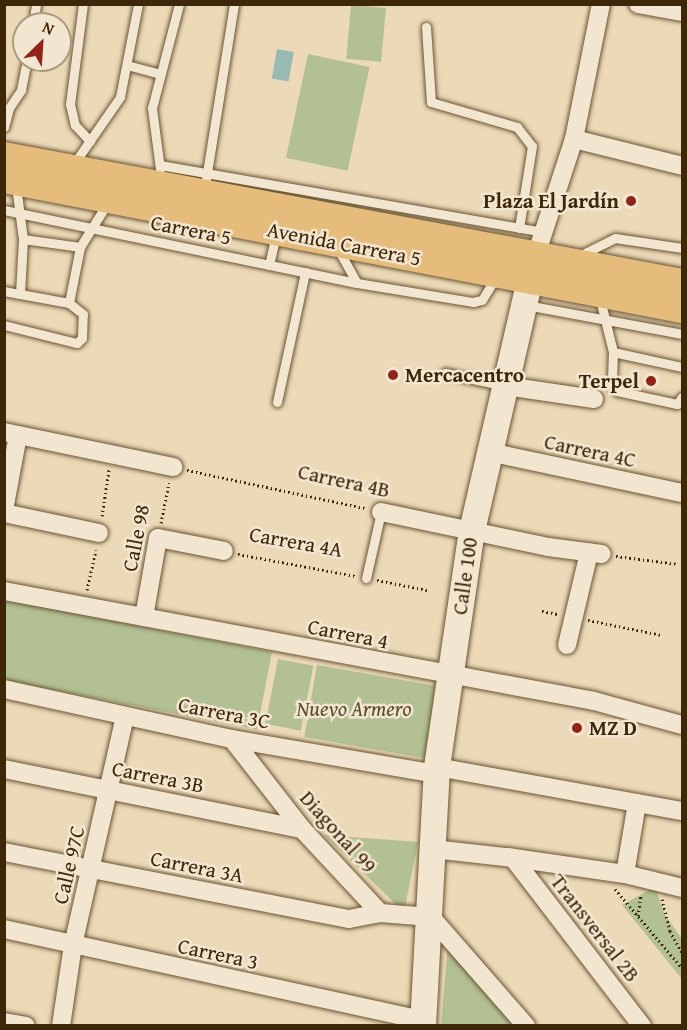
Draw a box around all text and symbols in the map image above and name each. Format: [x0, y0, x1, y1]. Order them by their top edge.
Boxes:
north arrow [12, 12, 72, 72]
text: N [39, 14, 59, 41]
place label: Plaza El Jardín [483, 188, 619, 214]
marker: Plaza El Jardín [624, 194, 638, 208]
street label: Carrera 5 [149, 210, 233, 250]
street label: Avenida Carrera 5 [265, 217, 423, 271]
place label: Mercacentro [405, 362, 524, 388]
marker: Mercacentro [386, 368, 400, 382]
place label: Terpel [579, 368, 639, 394]
marker: Terpel [644, 374, 658, 388]
street label: Carrera 4C [542, 429, 638, 473]
street label: Carrera 4B [296, 459, 392, 503]
street label: Calle 98 [117, 502, 155, 574]
street label: Carrera 4A [248, 521, 344, 563]
street label: Calle 100 [447, 536, 483, 616]
street label: Carrera 4 [306, 614, 390, 654]
street label: Carrera 3C [176, 692, 272, 734]
park label: Nuevo Armero [297, 696, 411, 722]
place label: MZ D [589, 715, 637, 741]
marker: MZ D [570, 721, 584, 735]
street label: Carrera 3B [110, 756, 206, 798]
street label: Diagonal 99 [294, 786, 382, 878]
street label: Calle 97C [48, 824, 90, 906]
street label: Carrera 3A [148, 846, 246, 888]
street label: Transversal 2B [545, 869, 645, 987]
street label: Carrera 3 [176, 933, 260, 975]

